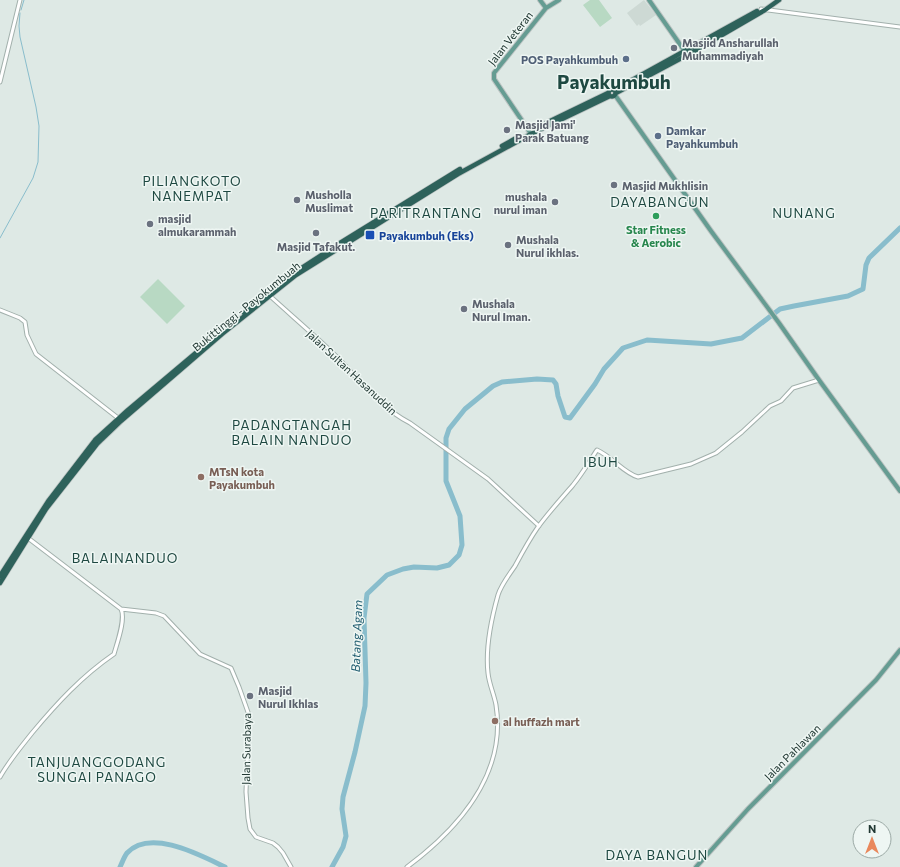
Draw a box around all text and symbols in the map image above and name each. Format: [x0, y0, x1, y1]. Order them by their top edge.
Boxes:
street label: Jalan Veteran [485, 8, 536, 68]
place label: Masjid Ansharullah Muhammadiyah [682, 36, 779, 62]
marker: Masjid Ansharullah Muhammadiyah [669, 43, 679, 53]
place label: POS Payahkumbuh [521, 53, 618, 66]
marker: POS Payahkumbuh [621, 54, 631, 64]
district label: Payakumbuh [557, 70, 671, 93]
place label: Masjid Jami' Parak Batuang [515, 118, 589, 144]
place label: Damkar Payahkumbuh [666, 124, 738, 150]
marker: Masjid Jami' Parak Batuang [502, 125, 512, 135]
marker: Damkar Payahkumbuh [653, 131, 663, 141]
district label: PILIANGKOTO NANEMPAT [142, 173, 242, 204]
place label: Masjid Mukhlisin [622, 179, 708, 192]
marker: Masjid Mukhlisin [609, 180, 619, 190]
place label: Musholla Muslimat [305, 188, 353, 214]
place label: mushala nurul iman [494, 190, 547, 216]
district label: DAYABANGUN [610, 194, 710, 210]
marker: Musholla Muslimat [292, 195, 302, 205]
marker: mushala nurul iman [550, 197, 560, 207]
district label: PARITRANTANG [370, 205, 482, 221]
district label: NUNANG [772, 205, 836, 221]
marker: Star Fitness & Aerobic [651, 211, 661, 221]
place label: masjid almukarammah [158, 212, 236, 238]
marker: masjid almukarammah [145, 219, 155, 229]
place label: Star Fitness & Aerobic [626, 223, 686, 249]
marker: Masjid Tafakut. [311, 228, 321, 238]
marker: Payakumbuh (Eks) [364, 229, 376, 241]
place label: Payakumbuh (Eks) [379, 229, 474, 242]
place label: Mushala Nurul ikhlas. [516, 233, 579, 259]
place label: Masjid Tafakut. [277, 240, 355, 253]
marker: Mushala Nurul ikhlas. [503, 240, 513, 250]
street label: Bukittinggi - Payokumbuah [190, 259, 302, 353]
place label: Mushala Nurul Iman. [472, 297, 531, 323]
marker: Mushala Nurul Iman. [459, 304, 469, 314]
street label: Jalan Sultan Hasanuddin [303, 327, 400, 418]
district label: PADANGTANGAH BALAIN NANDUO [232, 417, 352, 448]
district label: IBUH [583, 454, 619, 470]
place label: MTsN kota Payakumbuh [209, 465, 275, 491]
marker: MTsN kota Payakumbuh [196, 472, 206, 482]
district label: BALAINANDUO [72, 550, 178, 566]
water label: Batang Agam [348, 600, 364, 672]
place label: Masjid Nurul Ikhlas [258, 684, 319, 710]
marker: Masjid Nurul Ikhlas [245, 691, 255, 701]
street label: Jalan Surabaya [239, 713, 254, 785]
place label: al huffazh mart [503, 715, 580, 728]
marker: al huffazh mart [490, 716, 500, 726]
street label: Jalan Pahlawan [761, 721, 823, 783]
district label: TANJUANGGODANG SUNGAI PANAGO [28, 754, 166, 785]
north arrow [852, 819, 892, 859]
text: N [868, 822, 876, 835]
district label: DAYA BANGUN [606, 847, 708, 863]

